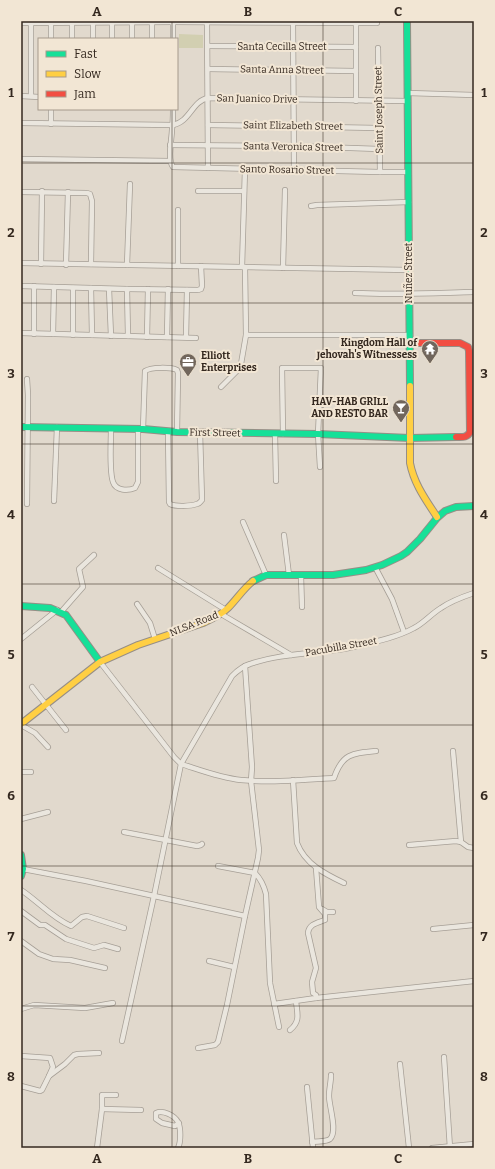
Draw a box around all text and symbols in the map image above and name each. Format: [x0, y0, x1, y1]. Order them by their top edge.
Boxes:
text: A [92, 4, 102, 19]
text: B [244, 4, 252, 19]
text: C [394, 4, 402, 19]
legend [38, 38, 178, 110]
street label: Santa Cecilla Street [237, 41, 327, 53]
text: Fast [74, 47, 98, 61]
street label: Santa Anna Street [240, 63, 324, 77]
street label: Saint Joseph Street [372, 66, 386, 154]
text: Slow [74, 67, 101, 81]
text: 1 [8, 85, 14, 100]
text: 1 [481, 85, 487, 100]
text: Jam [73, 87, 96, 101]
street label: San Juanico Drive [216, 92, 298, 106]
street label: Saint Elizabeth Street [243, 119, 343, 133]
street label: Santa Veronica Street [243, 140, 344, 154]
street label: Santo Rosario Street [240, 163, 335, 177]
text: 2 [7, 225, 15, 240]
text: 2 [480, 225, 488, 240]
street label: Nuñez Street [403, 242, 415, 303]
place label: Kingdom Hall of Jehovah's Witnessess [316, 337, 418, 361]
temple icon: Kingdom Hall of Jehovah's Witnessess [420, 339, 440, 364]
place label: Elliott Enterprises [201, 350, 257, 374]
office icon: Elliott Enterprises [178, 352, 198, 377]
text: 3 [7, 366, 15, 381]
text: 3 [480, 366, 488, 381]
place label: HAV-HAB GRILL AND RESTO BAR [311, 396, 388, 420]
bar icon: HAV-HAB GRILL AND RESTO BAR [391, 398, 411, 423]
street label: First Street [189, 427, 241, 439]
text: 4 [7, 507, 15, 522]
text: 4 [480, 507, 488, 522]
street label: NLSA Road [168, 609, 220, 639]
street label: Pacubilla Street [304, 635, 378, 659]
text: 5 [7, 647, 15, 662]
text: 5 [480, 647, 488, 662]
text: 6 [7, 788, 15, 803]
text: 6 [480, 788, 488, 803]
text: 7 [8, 929, 15, 944]
text: 7 [481, 929, 488, 944]
text: 8 [7, 1069, 15, 1084]
text: 8 [480, 1069, 488, 1084]
text: A [92, 1151, 102, 1166]
text: B [244, 1151, 252, 1166]
text: C [394, 1151, 402, 1166]

